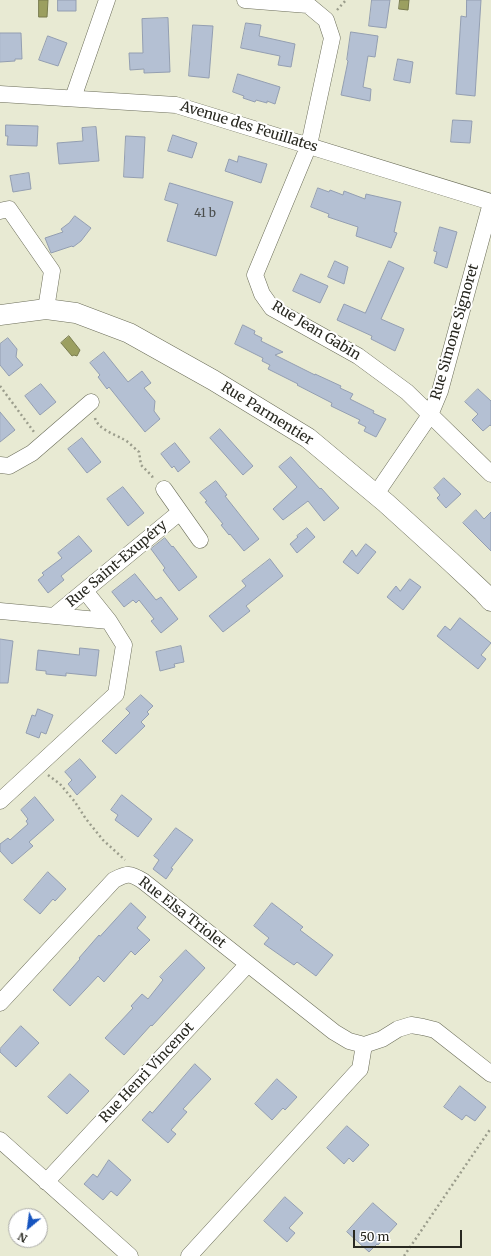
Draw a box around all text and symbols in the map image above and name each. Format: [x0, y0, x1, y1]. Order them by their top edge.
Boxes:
street label: Avenue des Feuillates [178, 98, 320, 156]
house number: 41 b [194, 207, 216, 221]
street label: Rue Simone Signoret [428, 262, 482, 402]
street label: Rue Jean Gabin [268, 298, 364, 364]
street label: Rue Parmentier [218, 379, 316, 449]
street label: Rue Saint-Exupéry [63, 517, 171, 611]
street label: Rue Elsa Triolet [135, 874, 229, 952]
street label: Rue Henri Vincenot [96, 1019, 198, 1127]
north arrow [8, 1208, 48, 1248]
scale bar [355, 1222, 464, 1248]
text: N [15, 1229, 30, 1246]
text: 50 m [360, 1229, 389, 1244]

